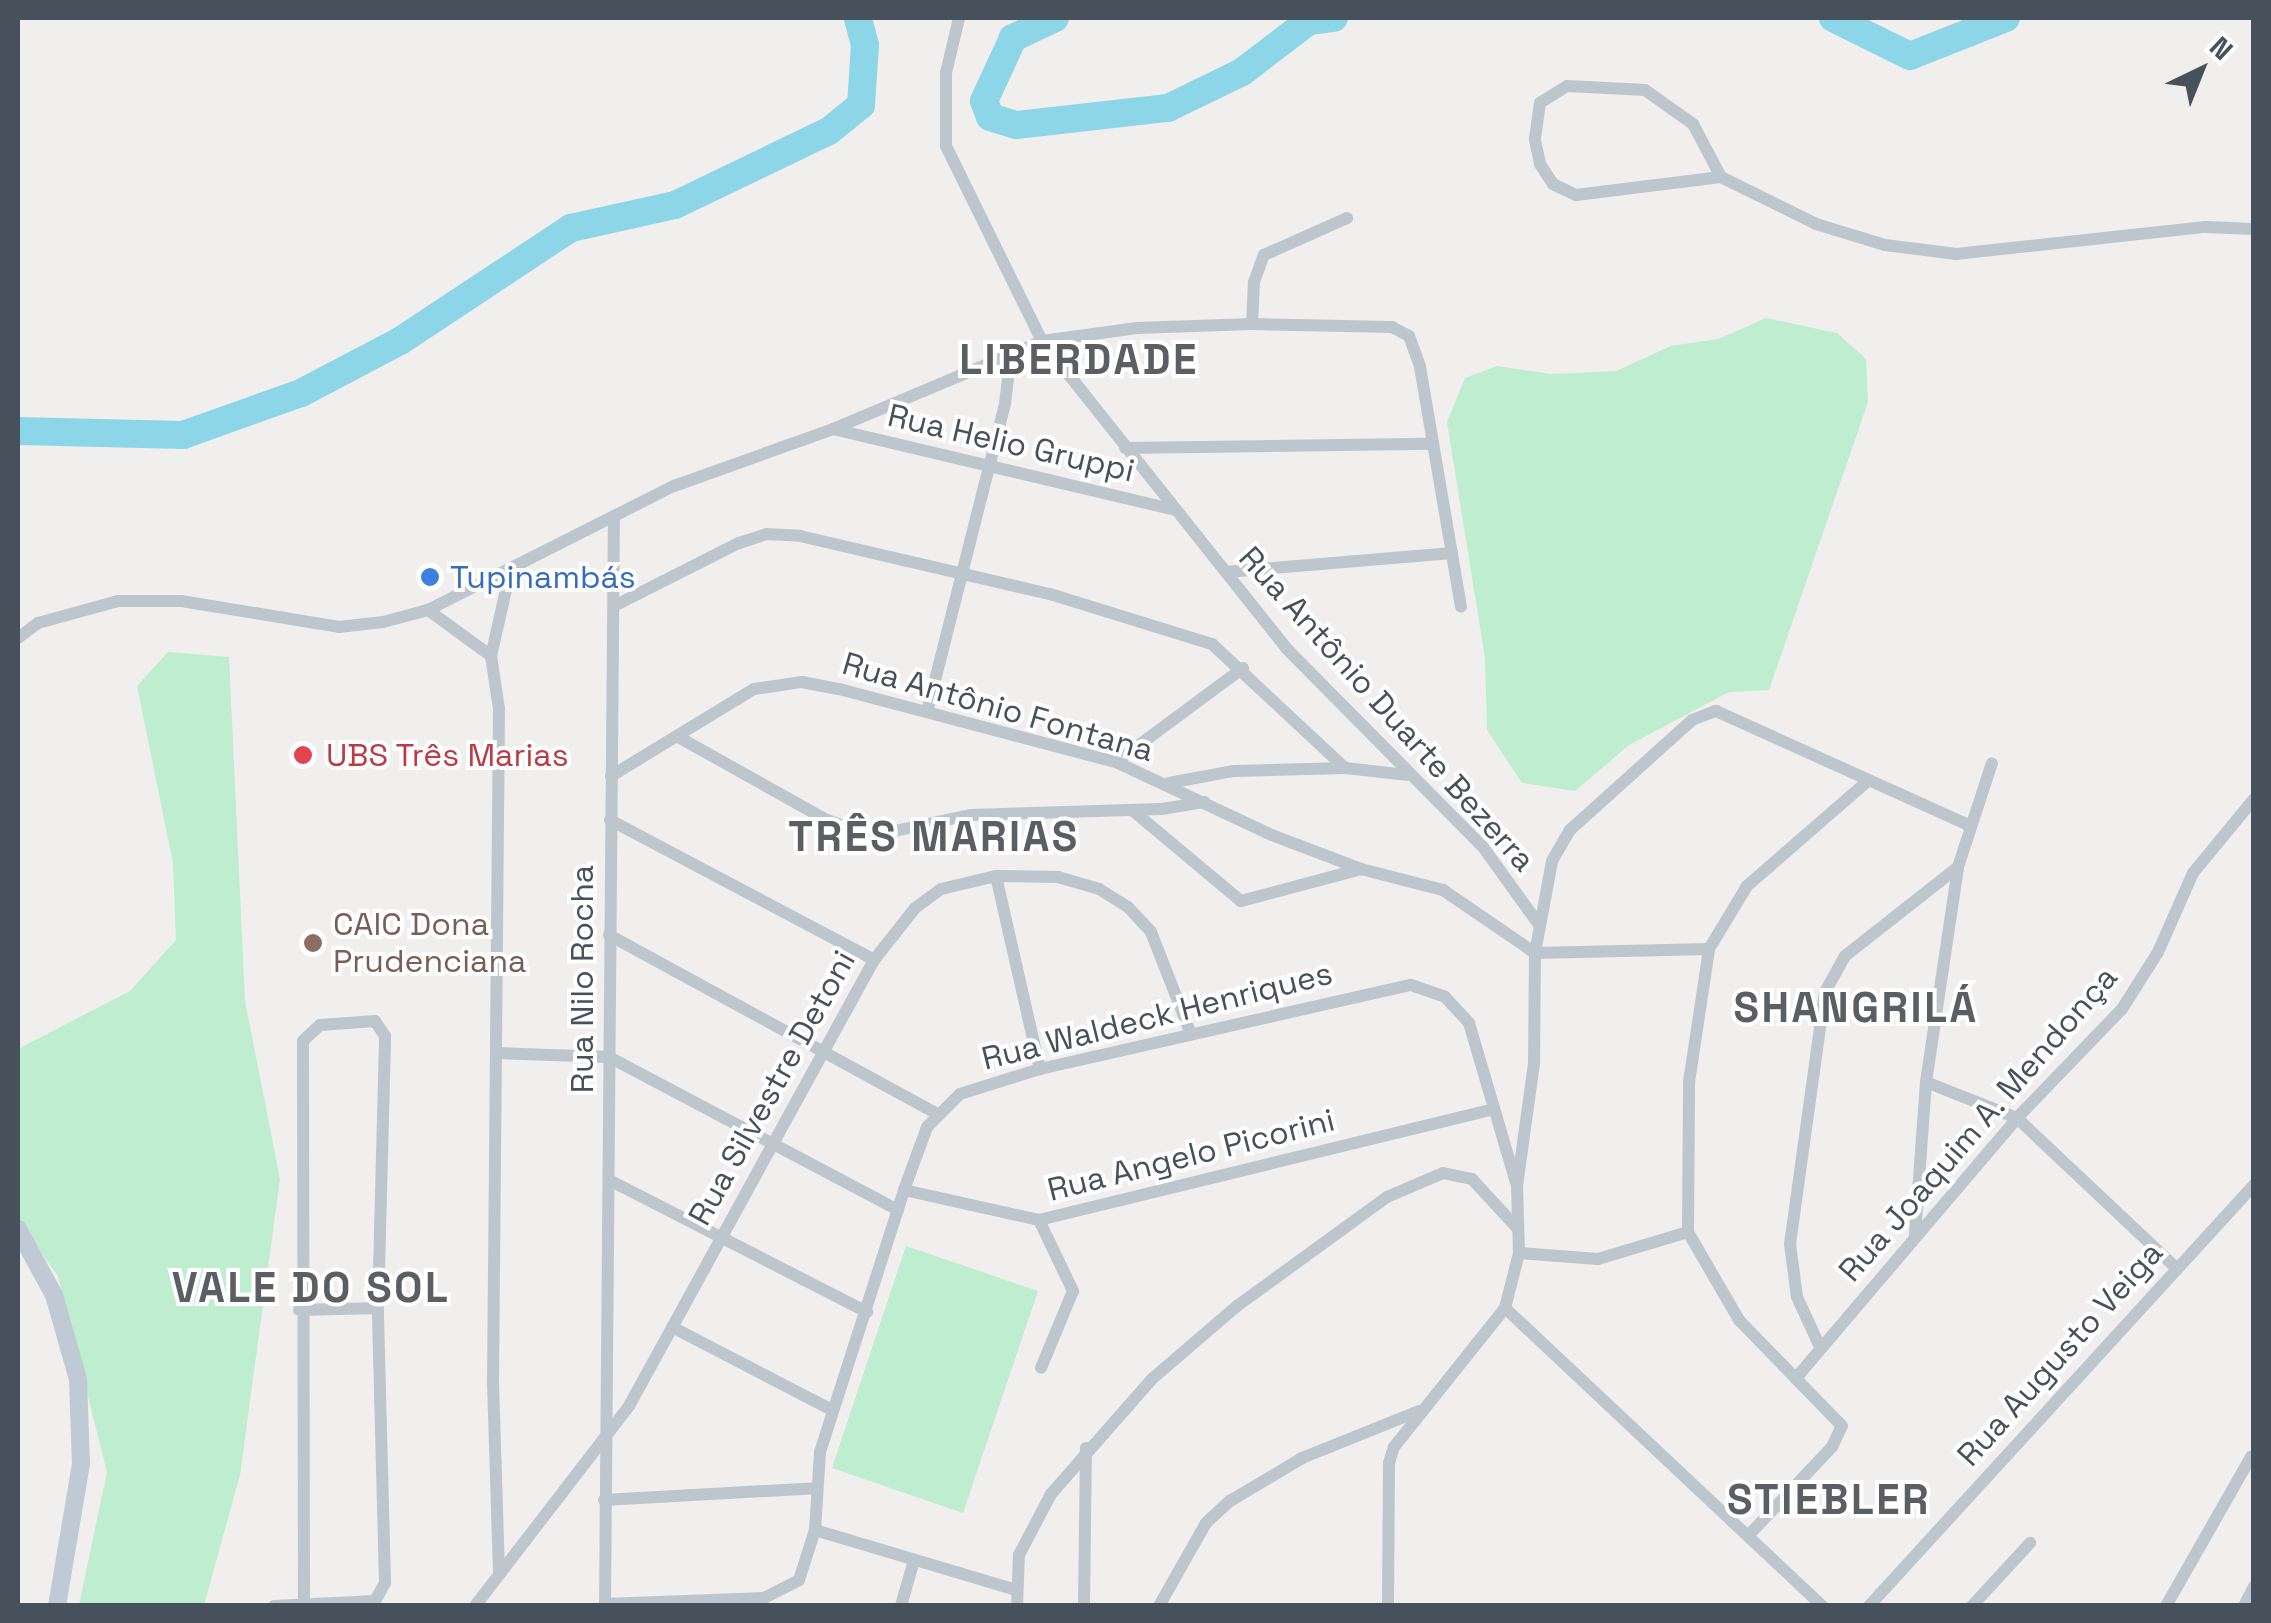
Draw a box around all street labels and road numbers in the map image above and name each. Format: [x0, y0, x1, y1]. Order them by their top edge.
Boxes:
street label: Rua Helio Gruppi [884, 396, 1138, 490]
street label: Rua Antônio Duarte Bezerra [1231, 539, 1543, 879]
street label: Rua Antônio Fontana [838, 644, 1158, 770]
street label: Rua Nilo Rocha [563, 865, 601, 1093]
street label: Rua Silvestre Detoni [681, 944, 863, 1232]
street label: Rua Waldeck Henriques [978, 954, 1336, 1078]
street label: Rua Joaquim A. Mendonça [1830, 958, 2126, 1290]
street label: Rua Angelo Picorini [1043, 1101, 1339, 1209]
street label: Rua Augusto Veiga [1949, 1234, 2171, 1474]

